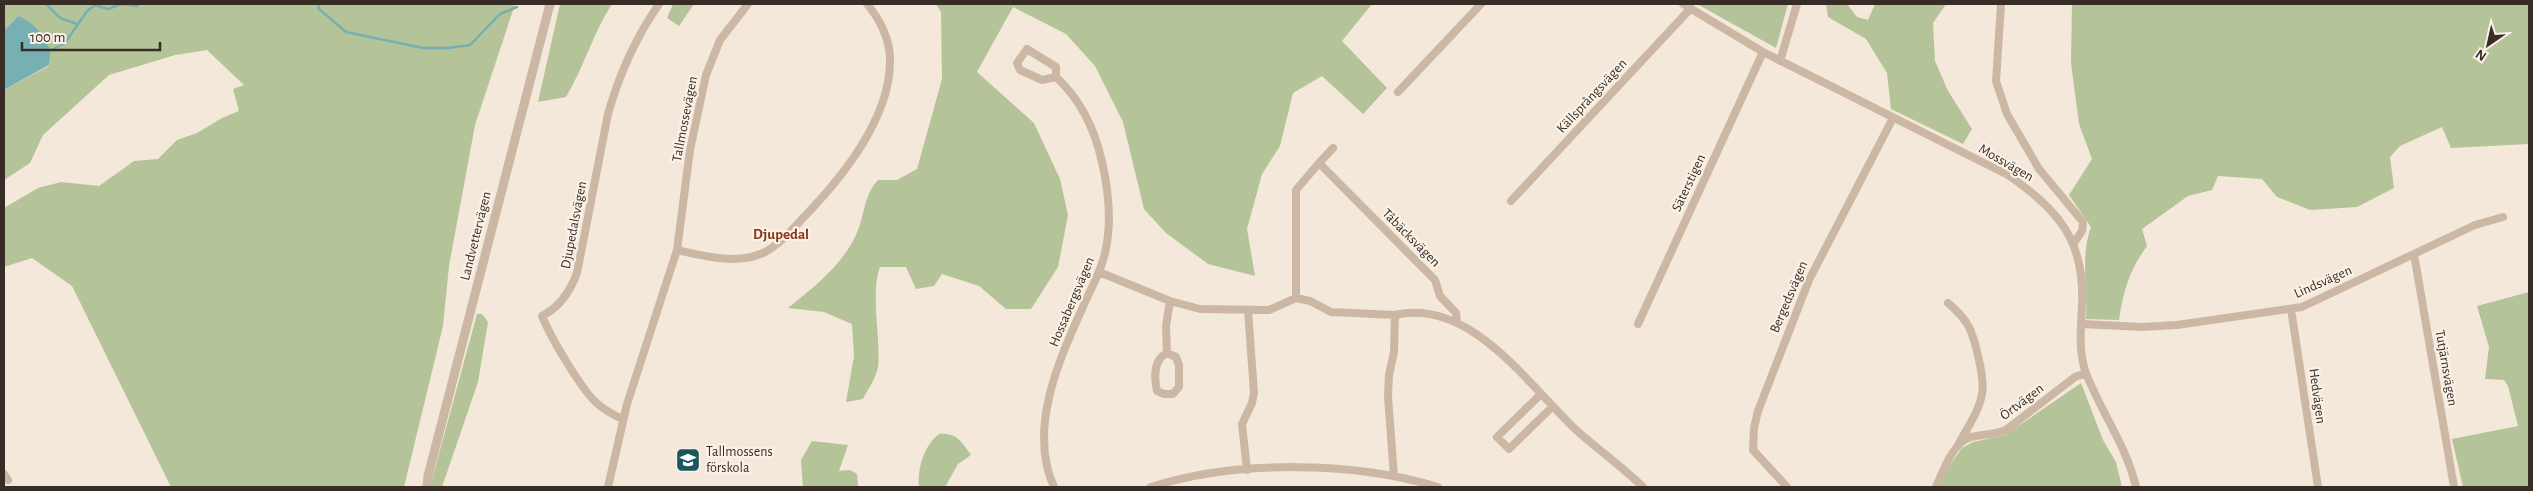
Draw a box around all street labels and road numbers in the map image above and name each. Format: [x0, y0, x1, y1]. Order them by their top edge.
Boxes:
street label: Källsprångsvägen [1554, 56, 1630, 136]
street label: Tallmossevägen [670, 75, 700, 163]
street label: Mossvägen [1976, 142, 2036, 184]
street label: Säterstigen [1670, 152, 1708, 214]
street label: Djupedalsvägen [559, 180, 589, 270]
street label: Landvettervägen [458, 190, 494, 282]
street label: Tåbäcksvägen [1379, 206, 1443, 270]
street label: Hossabergsvägen [1047, 255, 1097, 349]
street label: Bergedsvägen [1768, 259, 1810, 335]
street label: Lindsvägen [2292, 263, 2354, 301]
street label: Tutjärnsvägen [2432, 329, 2460, 407]
street label: Hedvägen [2306, 367, 2328, 425]
street label: Örtvägen [1996, 379, 2046, 423]

